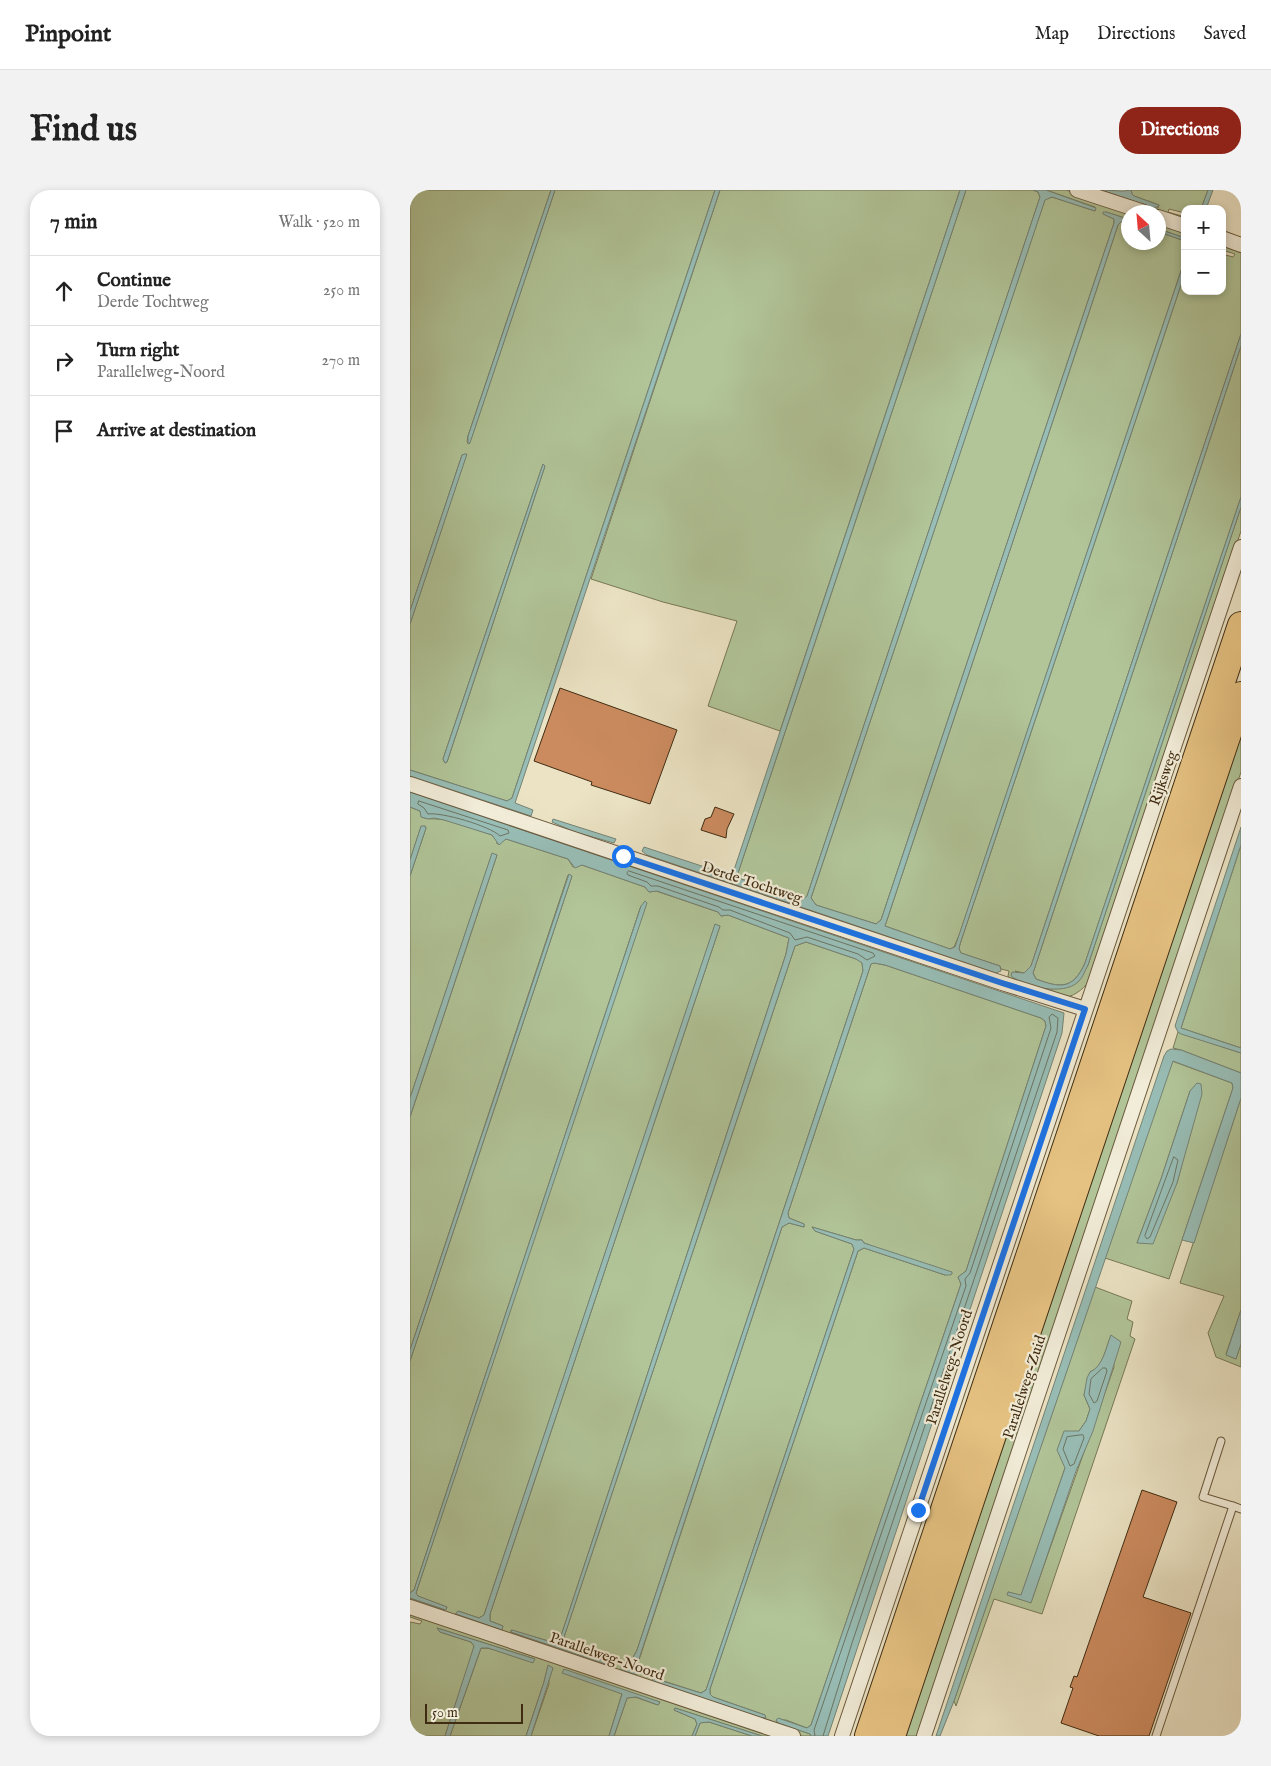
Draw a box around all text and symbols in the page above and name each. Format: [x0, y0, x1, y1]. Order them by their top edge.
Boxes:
text: Pinpoint [25, 19, 111, 50]
text: Map [1035, 23, 1069, 46]
text: Directions [1097, 23, 1175, 46]
text: Saved [1203, 23, 1246, 46]
button: Directions [1119, 107, 1241, 154]
text: Find us [30, 108, 137, 153]
north arrow [1121, 205, 1166, 250]
map controls [1181, 205, 1226, 295]
button: + [1181, 205, 1226, 250]
text: 7 min [50, 209, 97, 236]
text: Walk · 520 m [278, 213, 360, 233]
button: − [1181, 250, 1226, 295]
text: Continue [97, 269, 171, 293]
icon: ahead [50, 277, 78, 305]
text: 250 m [323, 281, 360, 301]
text: Derde Tochtweg [97, 293, 209, 313]
text: Turn right [97, 339, 179, 363]
icon: right [50, 347, 78, 375]
text: 270 m [321, 351, 360, 371]
text: Parallelweg-Noord [97, 363, 225, 383]
icon: arrive [50, 417, 78, 445]
text: Arrive at destination [97, 419, 256, 443]
street label: Rijksweg [1145, 747, 1182, 808]
route start [612, 845, 635, 868]
street label: Derde Tochtweg [699, 857, 805, 908]
street label: Parallelweg-Noord [922, 1306, 977, 1427]
street label: Parallelweg-Zuid [999, 1332, 1050, 1441]
route end [907, 1499, 930, 1522]
street label: Parallelweg-Noord [547, 1628, 668, 1685]
scale bar [425, 1701, 522, 1724]
text: 50 m [432, 1704, 458, 1722]

